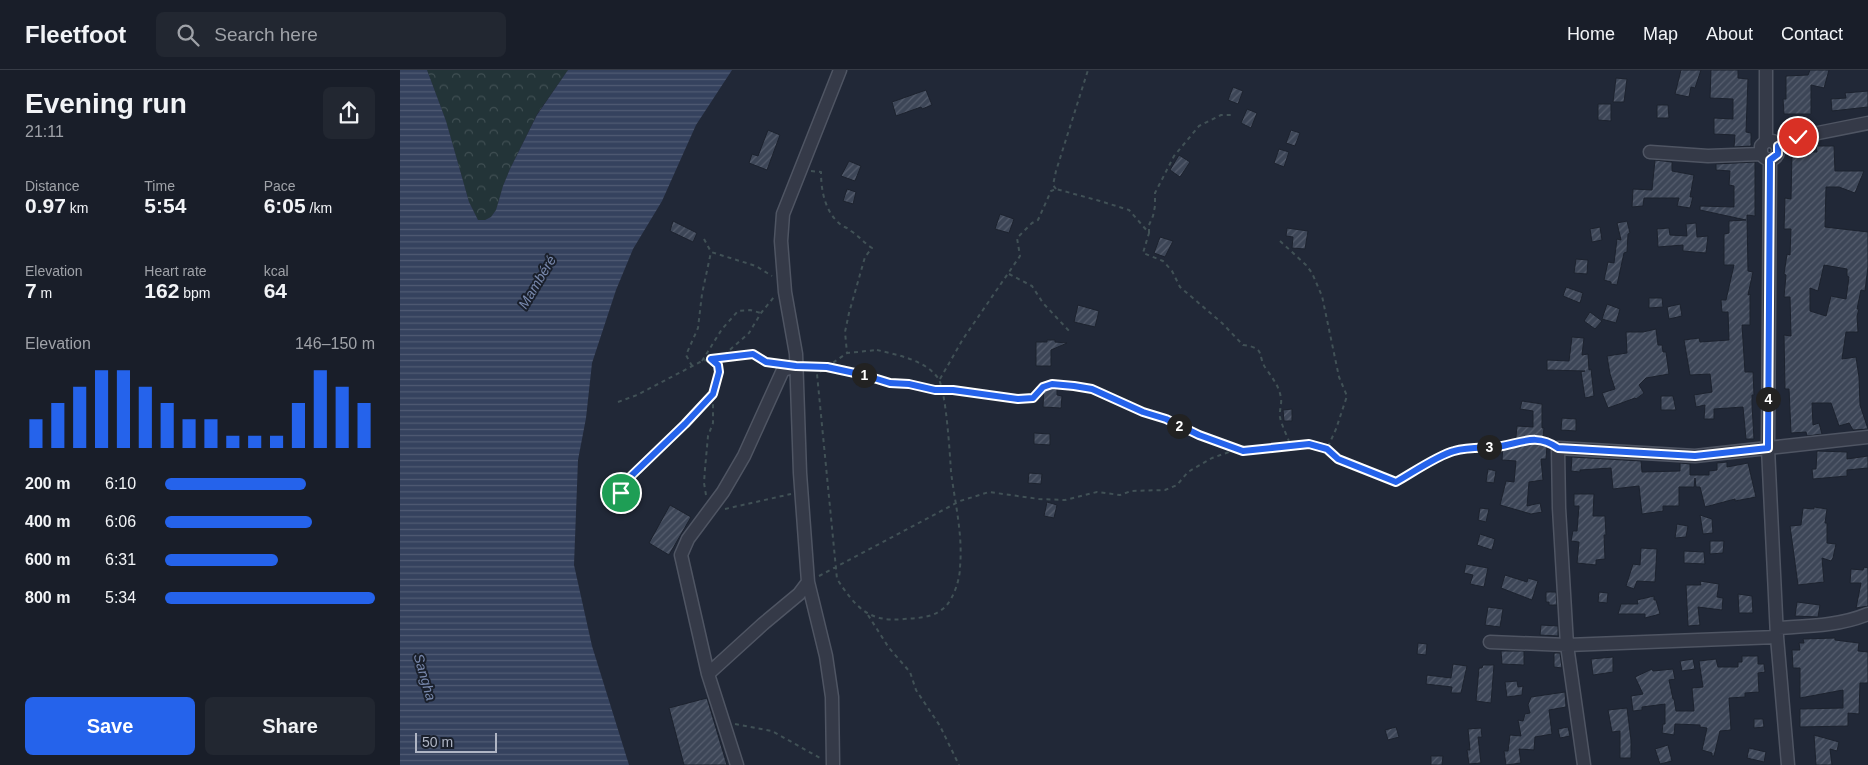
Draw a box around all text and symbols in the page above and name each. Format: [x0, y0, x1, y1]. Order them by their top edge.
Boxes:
search box [156, 12, 506, 57]
text: Fleetfoot [25, 21, 126, 48]
icon: search [174, 21, 202, 49]
text: Search here [214, 24, 318, 45]
text: Home [1567, 24, 1615, 44]
text: Map [1643, 24, 1678, 44]
text: About [1706, 24, 1753, 44]
text: Contact [1781, 24, 1843, 44]
button: share [323, 87, 375, 139]
text: Evening run [25, 88, 187, 119]
pin [1777, 116, 1819, 158]
text: 21:11 [25, 123, 64, 140]
icon: check [1784, 123, 1812, 151]
text: Distance [25, 178, 79, 194]
text: Time [144, 178, 175, 194]
text: Pace [264, 178, 296, 194]
text: 0.97 [25, 194, 66, 217]
text: 5:54 [144, 194, 186, 217]
text: 6:05 [264, 194, 306, 217]
text: km [66, 200, 88, 216]
text: /km [306, 200, 332, 216]
water label: Mambéré [515, 252, 559, 311]
text: Elevation [25, 263, 83, 279]
text: Heart rate [144, 263, 207, 279]
text: kcal [264, 263, 289, 279]
text: 7 [25, 279, 37, 302]
text: 162 [144, 279, 179, 302]
text: 64 [264, 279, 287, 302]
text: m [37, 285, 52, 301]
text: bpm [179, 285, 211, 301]
text: Elevation [25, 335, 91, 352]
text: 146–150 m [295, 335, 375, 352]
pin: 1 [852, 362, 876, 388]
text: 1 [861, 367, 868, 383]
pin: 4 [1756, 386, 1780, 412]
text: 4 [1765, 391, 1772, 407]
pin: 2 [1166, 414, 1192, 438]
text: 2 [1176, 418, 1183, 434]
pin: 3 [1476, 434, 1502, 460]
text: 3 [1486, 439, 1493, 455]
pin [600, 472, 642, 514]
text: 200 m [25, 475, 70, 492]
text: 6:10 [105, 475, 136, 492]
icon: arrive [607, 479, 635, 507]
text: 400 m [25, 513, 70, 530]
text: 6:06 [105, 513, 136, 530]
text: 600 m [25, 551, 70, 568]
text: 6:31 [105, 551, 136, 568]
text: 800 m [25, 589, 70, 606]
text: 5:34 [105, 589, 136, 606]
water label: Sangha [411, 652, 439, 703]
button: Save [25, 697, 195, 755]
button: Share [205, 697, 375, 755]
scale bar [415, 730, 498, 753]
text: 50 m [422, 734, 453, 750]

